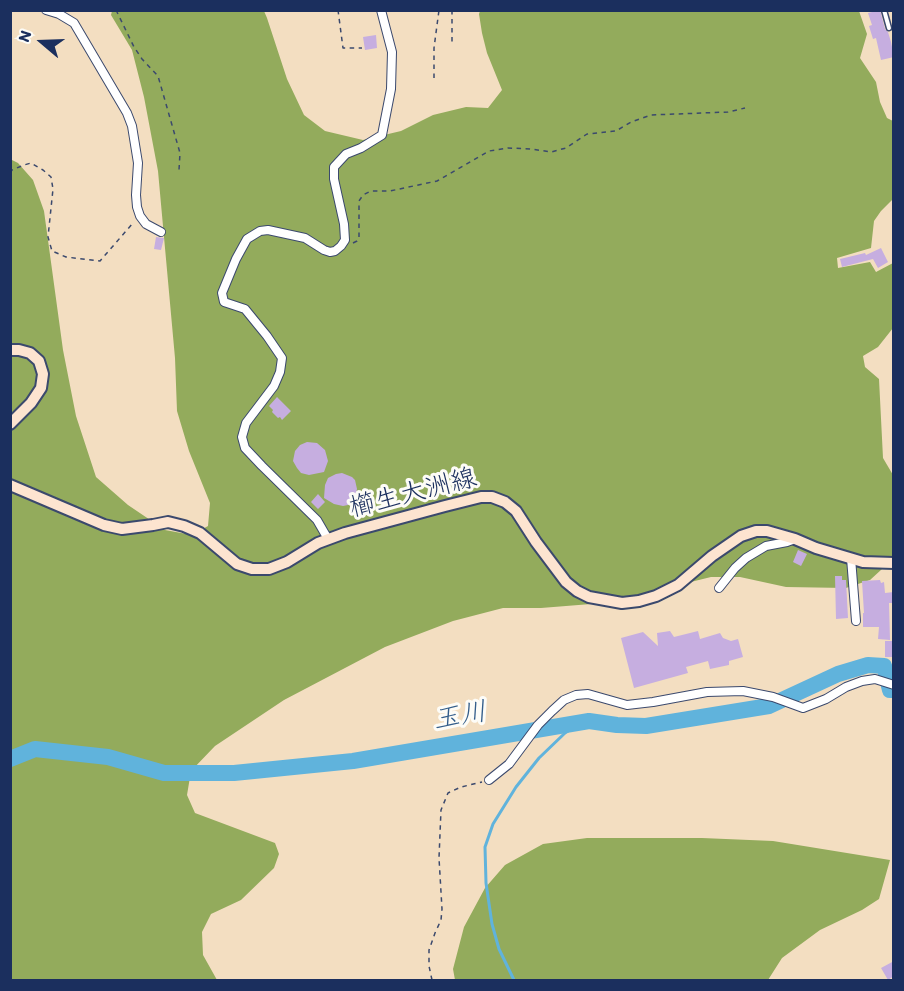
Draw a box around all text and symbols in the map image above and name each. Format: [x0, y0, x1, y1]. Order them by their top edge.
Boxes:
north arrow [12, 12, 72, 72]
text: N [14, 28, 35, 44]
street label: 櫛生大洲線 [346, 463, 480, 525]
water label: 玉川 [431, 696, 489, 738]

